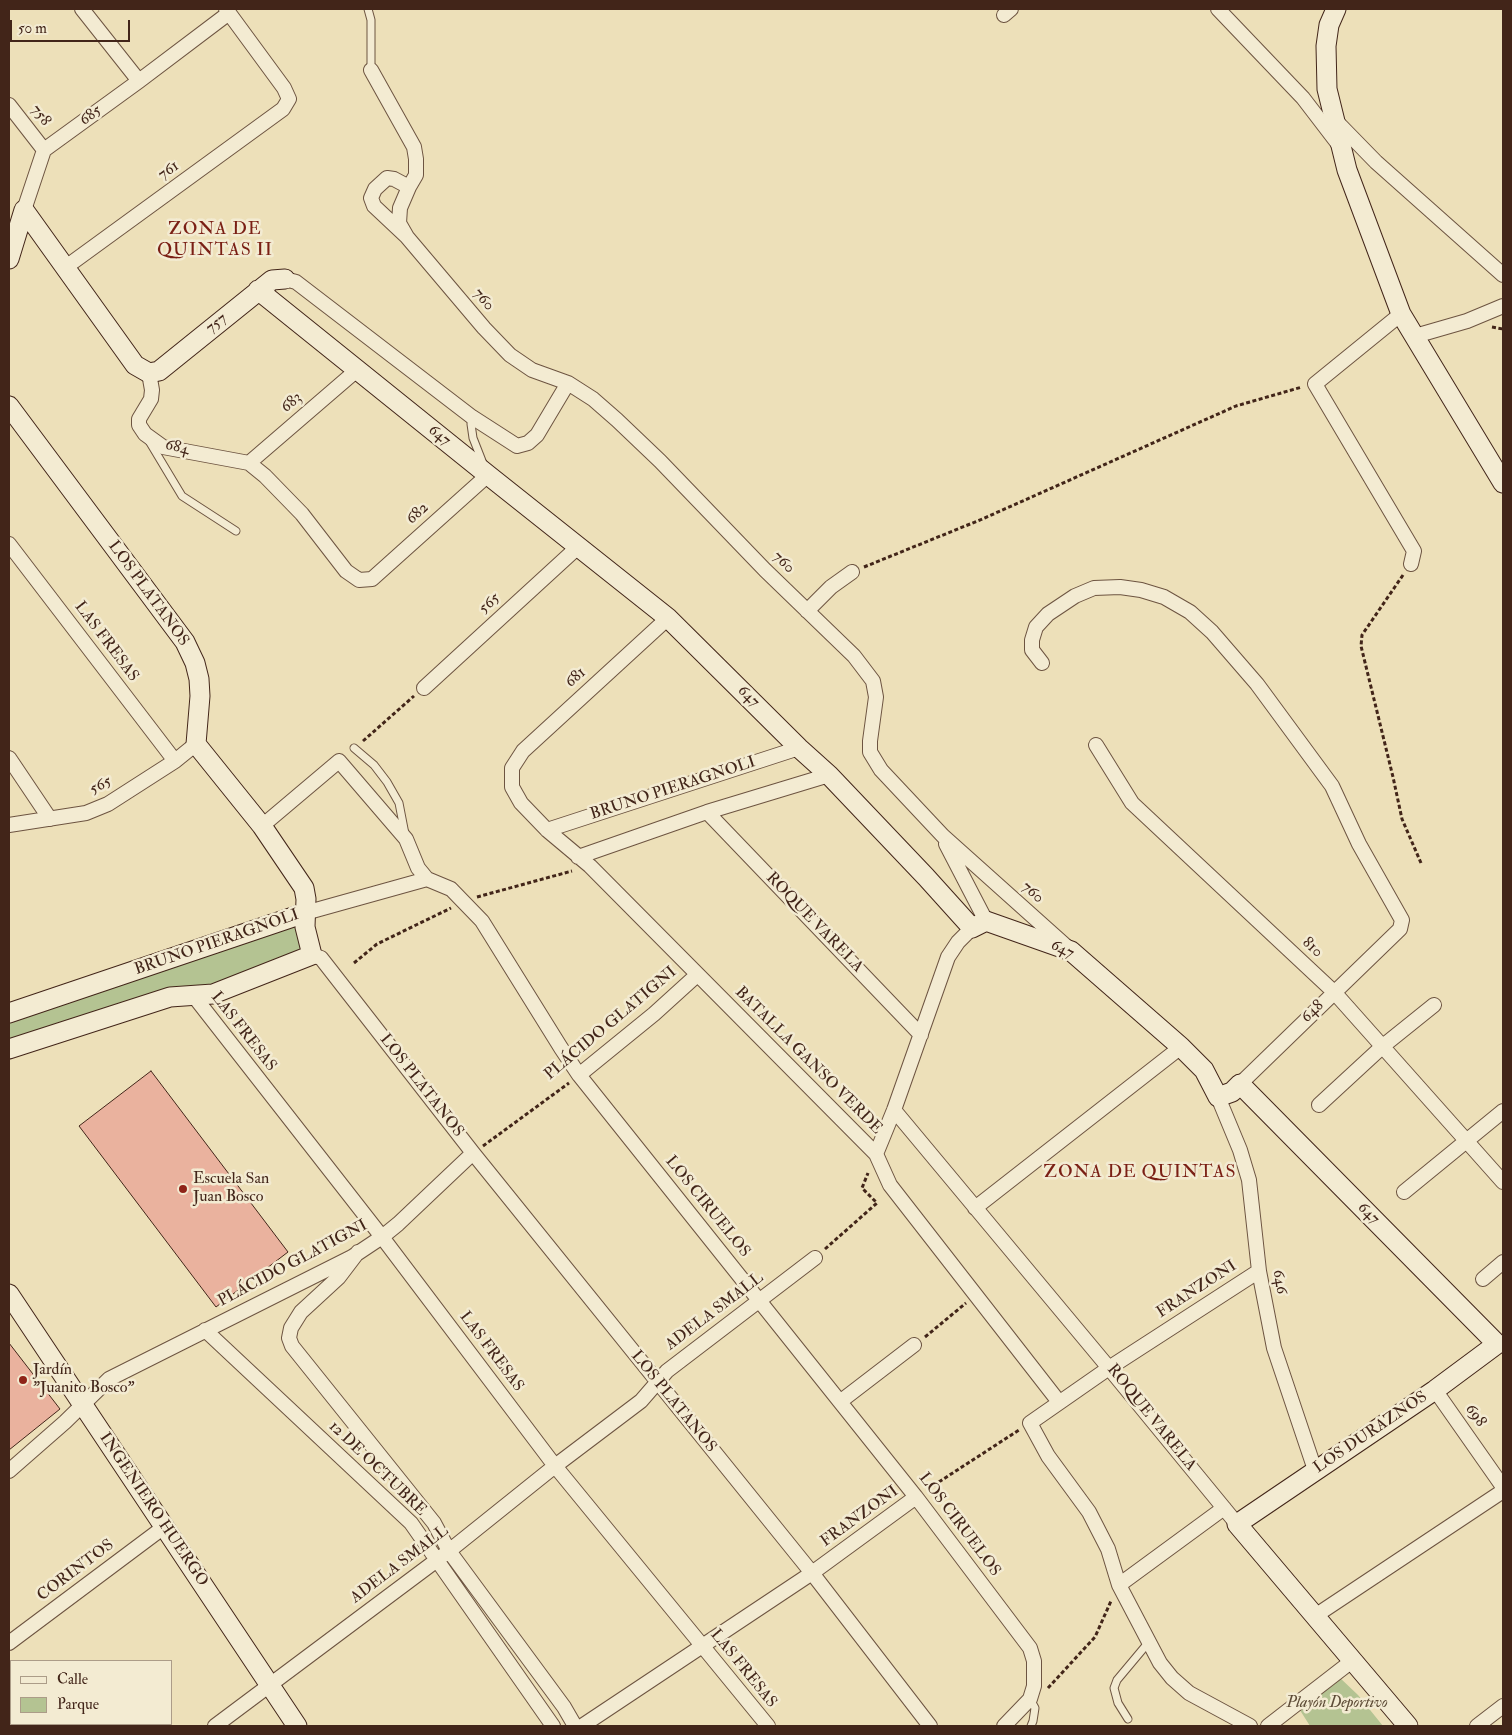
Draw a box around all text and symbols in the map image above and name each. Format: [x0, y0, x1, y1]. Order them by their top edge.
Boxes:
scale bar [12, 10, 132, 42]
text: 50 m [18, 19, 47, 38]
street label: 758 [26, 101, 54, 131]
street label: 685 [76, 102, 106, 130]
street label: 761 [155, 157, 183, 185]
district label: ZONA DE QUINTAS II [156, 219, 274, 262]
street label: 760 [468, 285, 498, 315]
street label: 757 [203, 310, 231, 338]
street label: 683 [278, 389, 306, 417]
street label: 647 [424, 421, 454, 451]
street label: 684 [163, 436, 191, 460]
street label: 682 [403, 499, 433, 529]
street label: LOS PLATANOS [103, 538, 193, 650]
street label: 760 [768, 548, 798, 578]
street label: 565 [475, 589, 505, 619]
street label: LAS FRESAS [70, 598, 142, 686]
street label: 681 [562, 664, 590, 692]
street label: 647 [733, 682, 763, 712]
street label: BRUNO PIERAGNOLI [588, 753, 758, 825]
street label: 565 [87, 772, 115, 800]
street label: ROQUE VARELA [761, 869, 867, 977]
street label: 760 [1017, 878, 1047, 908]
street label: BRUNO PIERAGNOLI [132, 906, 302, 980]
street label: 810 [1298, 934, 1326, 962]
street label: 647 [1047, 936, 1077, 964]
street label: PLÁCIDO GLATIGNI [541, 963, 681, 1085]
street label: BATALLA GANSO VERDE [730, 983, 886, 1139]
street label: LAS FRESAS [206, 989, 280, 1075]
street label: 648 [1298, 997, 1328, 1027]
street label: LOS PLATANOS [375, 1031, 467, 1141]
street label: LOS CIRUELOS [660, 1153, 754, 1261]
district label: ZONA DE QUINTAS [1042, 1162, 1238, 1184]
place label: Escuela San Juan Bosco [193, 1170, 269, 1208]
marker: Escuela San Juan Bosco [177, 1183, 189, 1195]
street label: 647 [1353, 1199, 1383, 1229]
street label: PLÁCIDO GLATIGNI [215, 1216, 371, 1312]
street label: FRANZONI [1153, 1257, 1241, 1323]
street label: 646 [1267, 1268, 1291, 1296]
street label: ADELA SMALL [662, 1269, 768, 1355]
street label: LAS FRESAS [455, 1308, 527, 1396]
street label: LOS PLATANOS [626, 1347, 720, 1457]
place label: Jardín "Juanito Bosco" [33, 1361, 134, 1399]
street label: ROQUE VARELA [1102, 1361, 1200, 1475]
marker: Jardín "Juanito Bosco" [17, 1374, 29, 1386]
street label: LOS DURAZNOS [1311, 1388, 1431, 1478]
street label: 698 [1460, 1401, 1490, 1431]
street label: 12 DE OCTUBRE [324, 1418, 430, 1520]
street label: INGENIERO HUERGO [94, 1430, 212, 1590]
street label: LOS CIRUELOS [914, 1469, 1004, 1581]
street label: FRANZONI [817, 1482, 903, 1552]
street label: ADELA SMALL [347, 1522, 453, 1608]
street label: CORINTOS [34, 1536, 118, 1606]
street label: LAS FRESAS [706, 1626, 780, 1712]
legend [10, 1660, 172, 1725]
text: Calle [57, 1670, 88, 1689]
park label: Playón Deportivo [1286, 1694, 1388, 1714]
text: Parque [57, 1695, 99, 1714]

